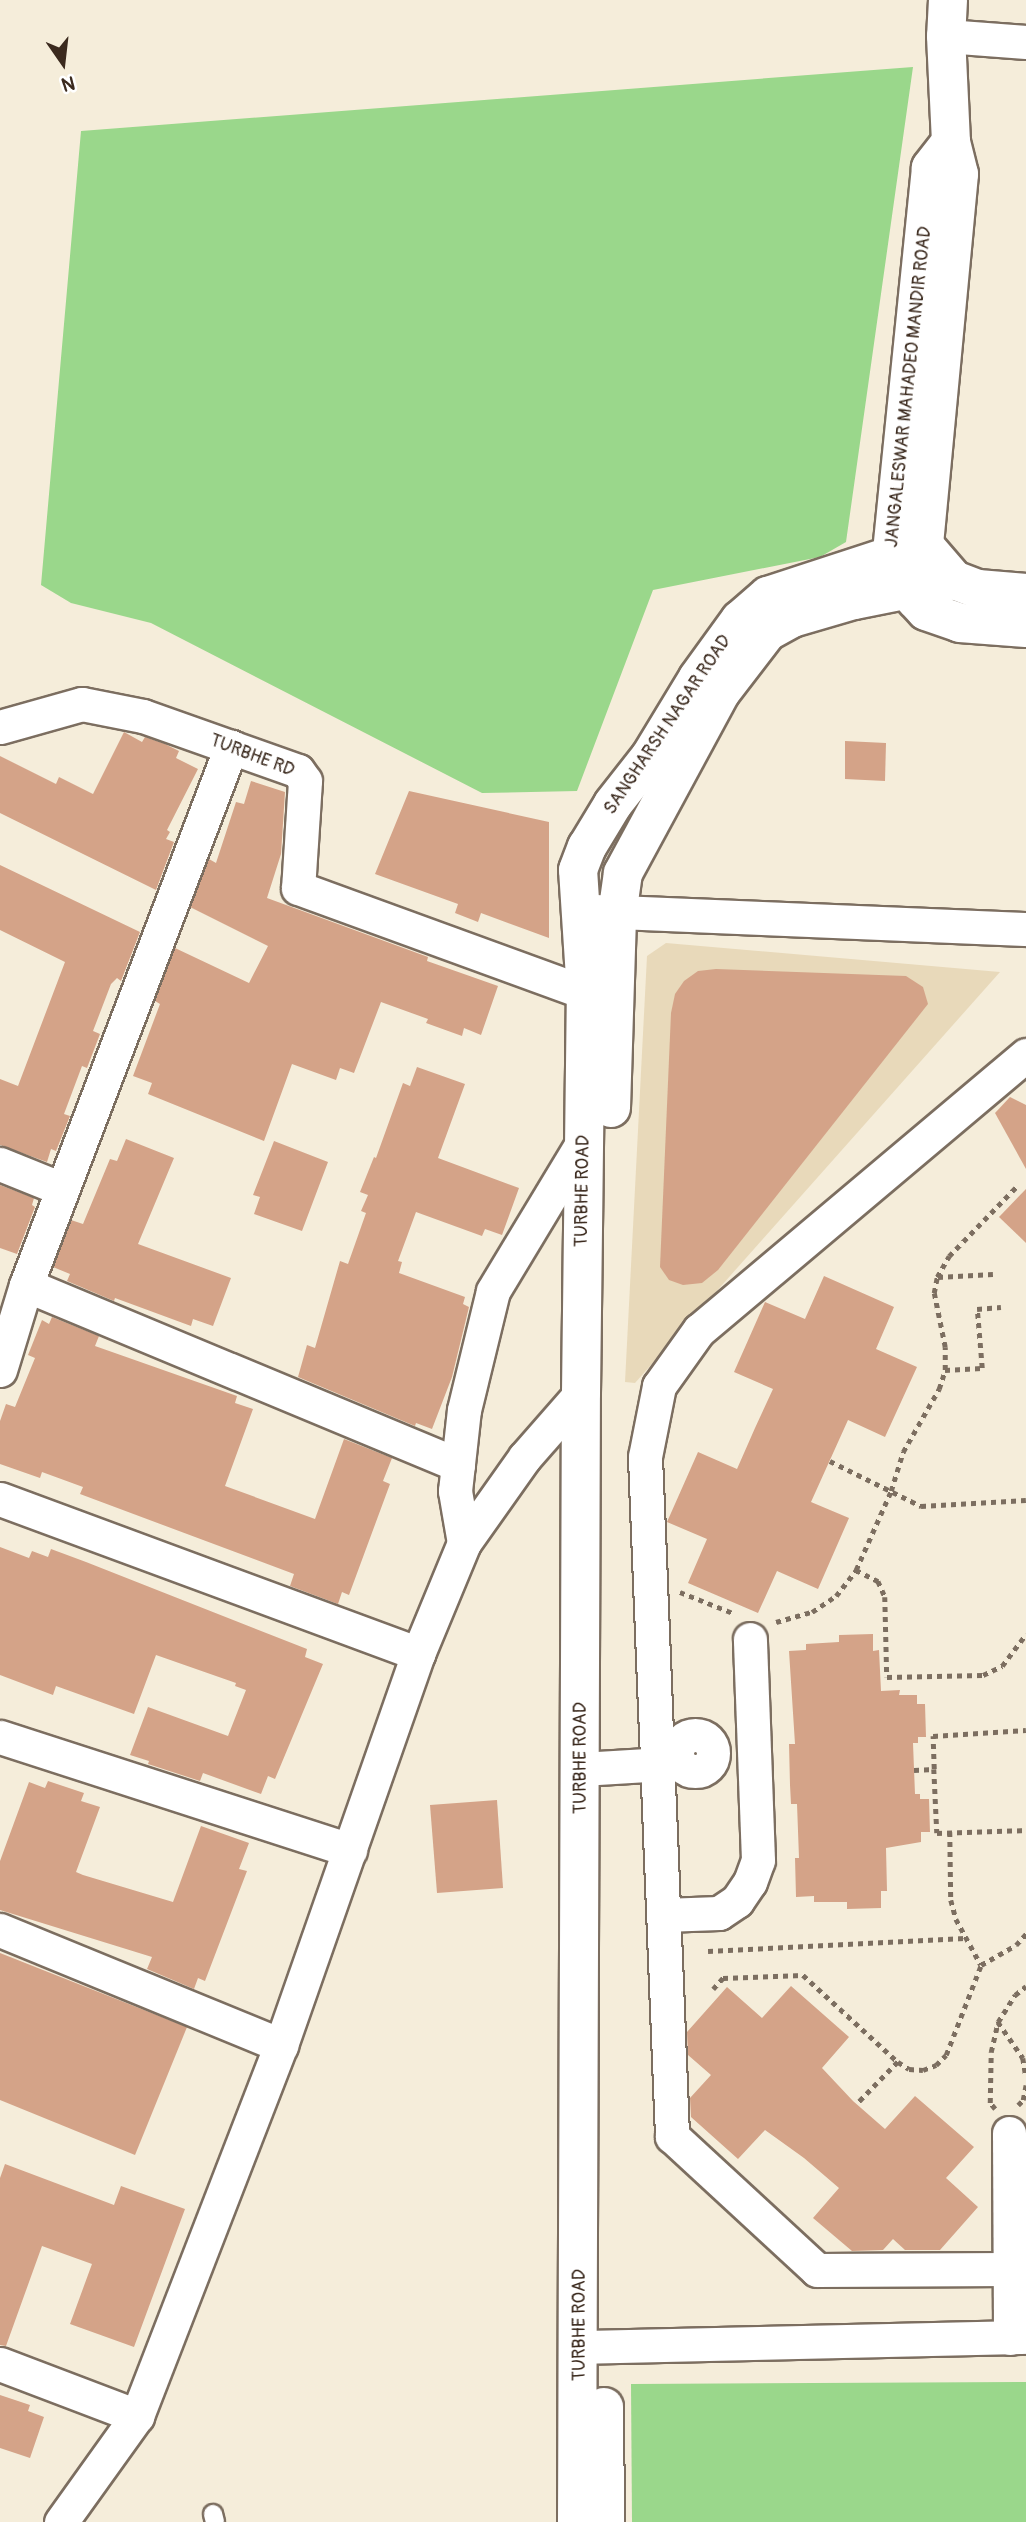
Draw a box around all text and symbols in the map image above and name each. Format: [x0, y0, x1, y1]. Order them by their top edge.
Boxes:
north arrow [28, 28, 98, 98]
text: N [59, 70, 77, 97]
street label: JANGALESWAR MAHADEO MANDIR ROAD [881, 226, 937, 548]
street label: SANGHARSH NAGAR ROAD [600, 631, 736, 819]
street label: TURBHE RD [207, 730, 297, 782]
street label: TURBHE ROAD [571, 1135, 595, 1247]
street label: TURBHE ROAD [570, 1702, 592, 1814]
street label: TURBHE ROAD [569, 2269, 591, 2381]

